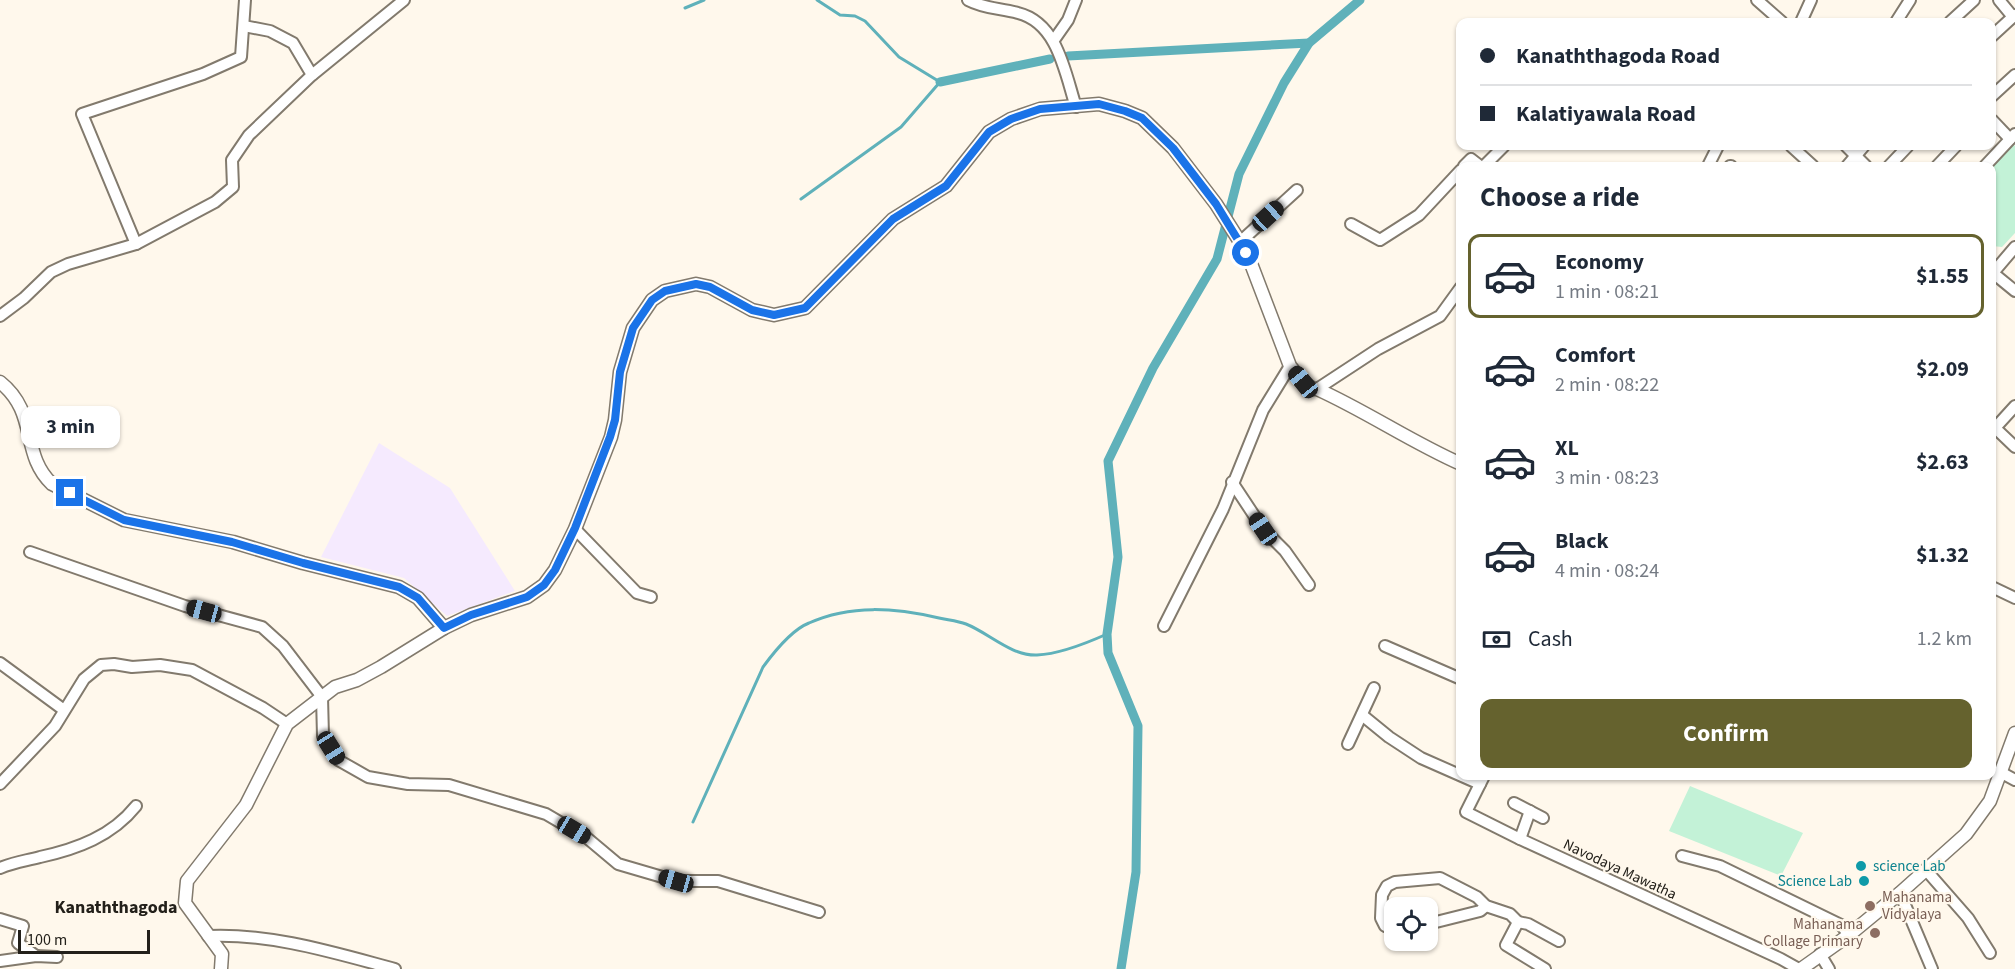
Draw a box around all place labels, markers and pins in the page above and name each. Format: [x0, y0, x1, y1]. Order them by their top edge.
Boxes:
place label: science Lab [1873, 856, 1946, 877]
marker: science Lab [1854, 859, 1868, 873]
place label: Science Lab [1778, 871, 1852, 892]
marker: Science Lab [1857, 874, 1871, 888]
place label: Mahanama Vidyalaya [1882, 887, 1952, 925]
marker: Mahanama Vidyalaya [1863, 899, 1877, 913]
place label: Mahanama Collage Primary [1763, 914, 1863, 952]
marker: Mahanama Collage Primary [1868, 926, 1882, 940]

